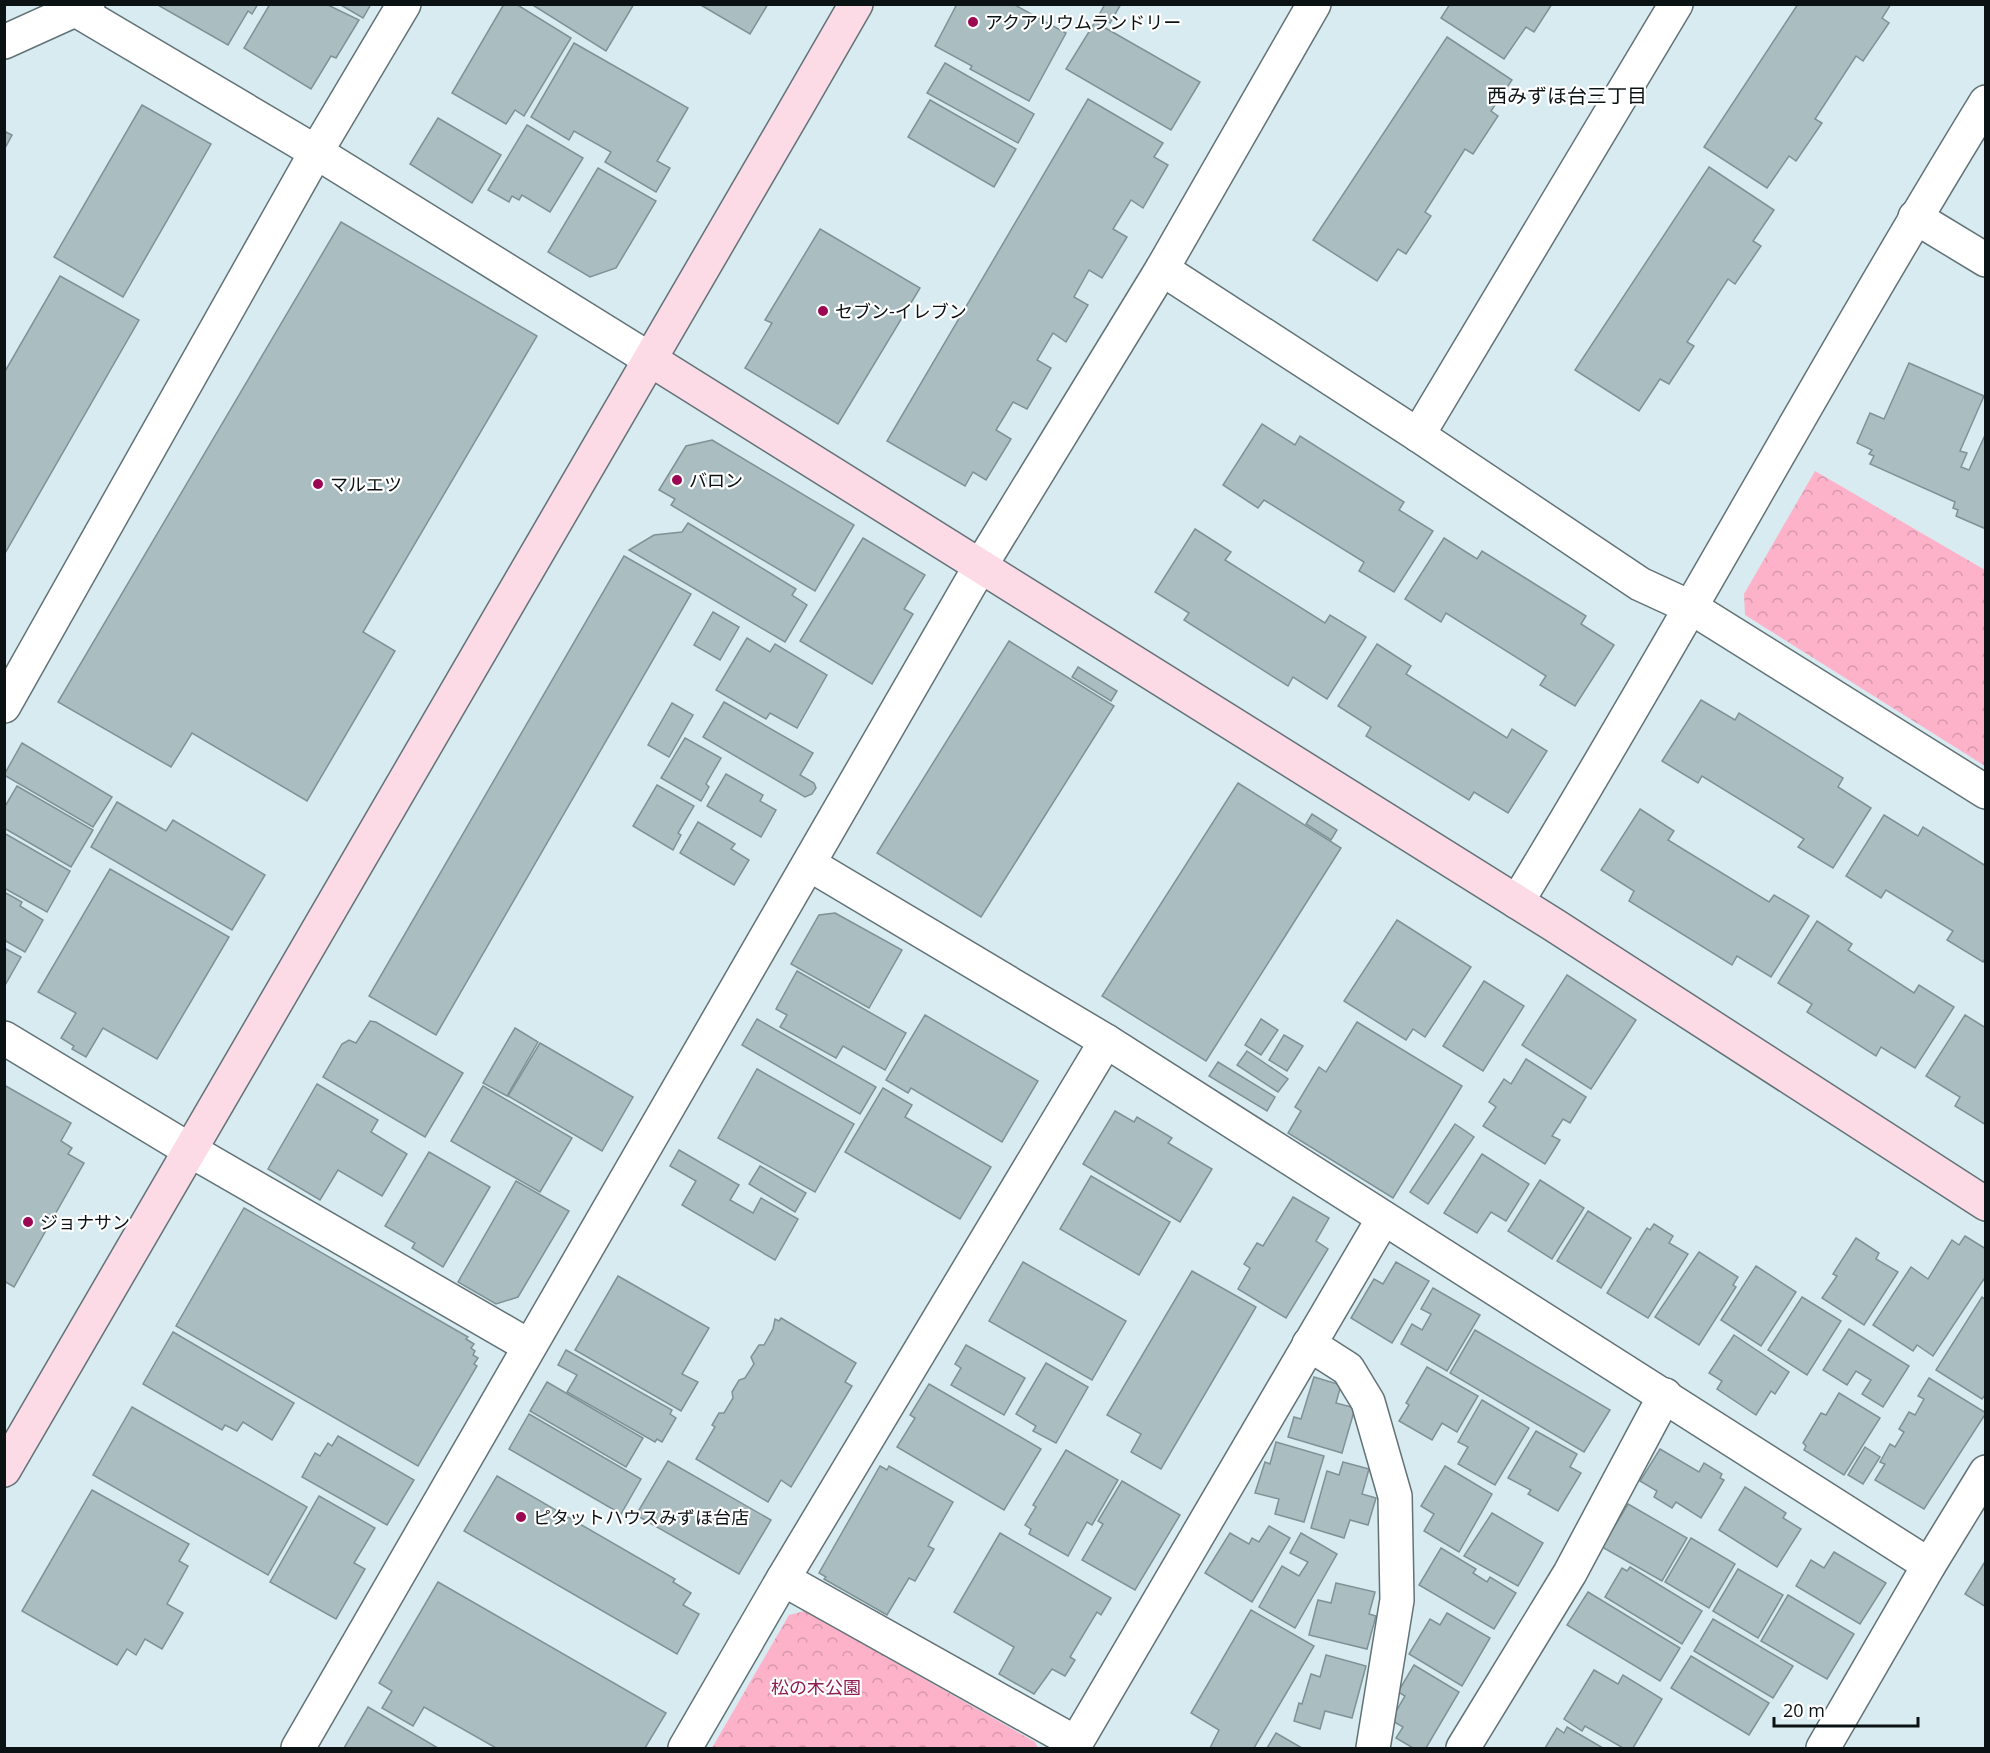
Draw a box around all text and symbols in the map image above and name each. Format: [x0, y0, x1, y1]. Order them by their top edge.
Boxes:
place label: アクアリウムランドリー [985, 10, 1181, 34]
marker: アクアリウムランドリー [966, 15, 980, 29]
district label: 西みずほ台三丁目 [1487, 82, 1647, 109]
place label: セブン-イレブン [835, 299, 967, 323]
marker: セブン-イレブン [816, 304, 830, 318]
place label: バロン [689, 468, 743, 492]
place label: マルエツ [330, 472, 402, 496]
marker: バロン [670, 473, 684, 487]
marker: マルエツ [311, 477, 325, 491]
place label: ジョナサン [40, 1210, 130, 1234]
marker: ジョナサン [21, 1215, 35, 1229]
place label: ピタットハウスみずほ台店 [533, 1505, 749, 1529]
marker: ピタットハウスみずほ台店 [514, 1510, 528, 1524]
park label: 松の木公園 [771, 1675, 861, 1699]
scale bar [1774, 1690, 1918, 1728]
text: 20 m [1783, 1698, 1825, 1722]

